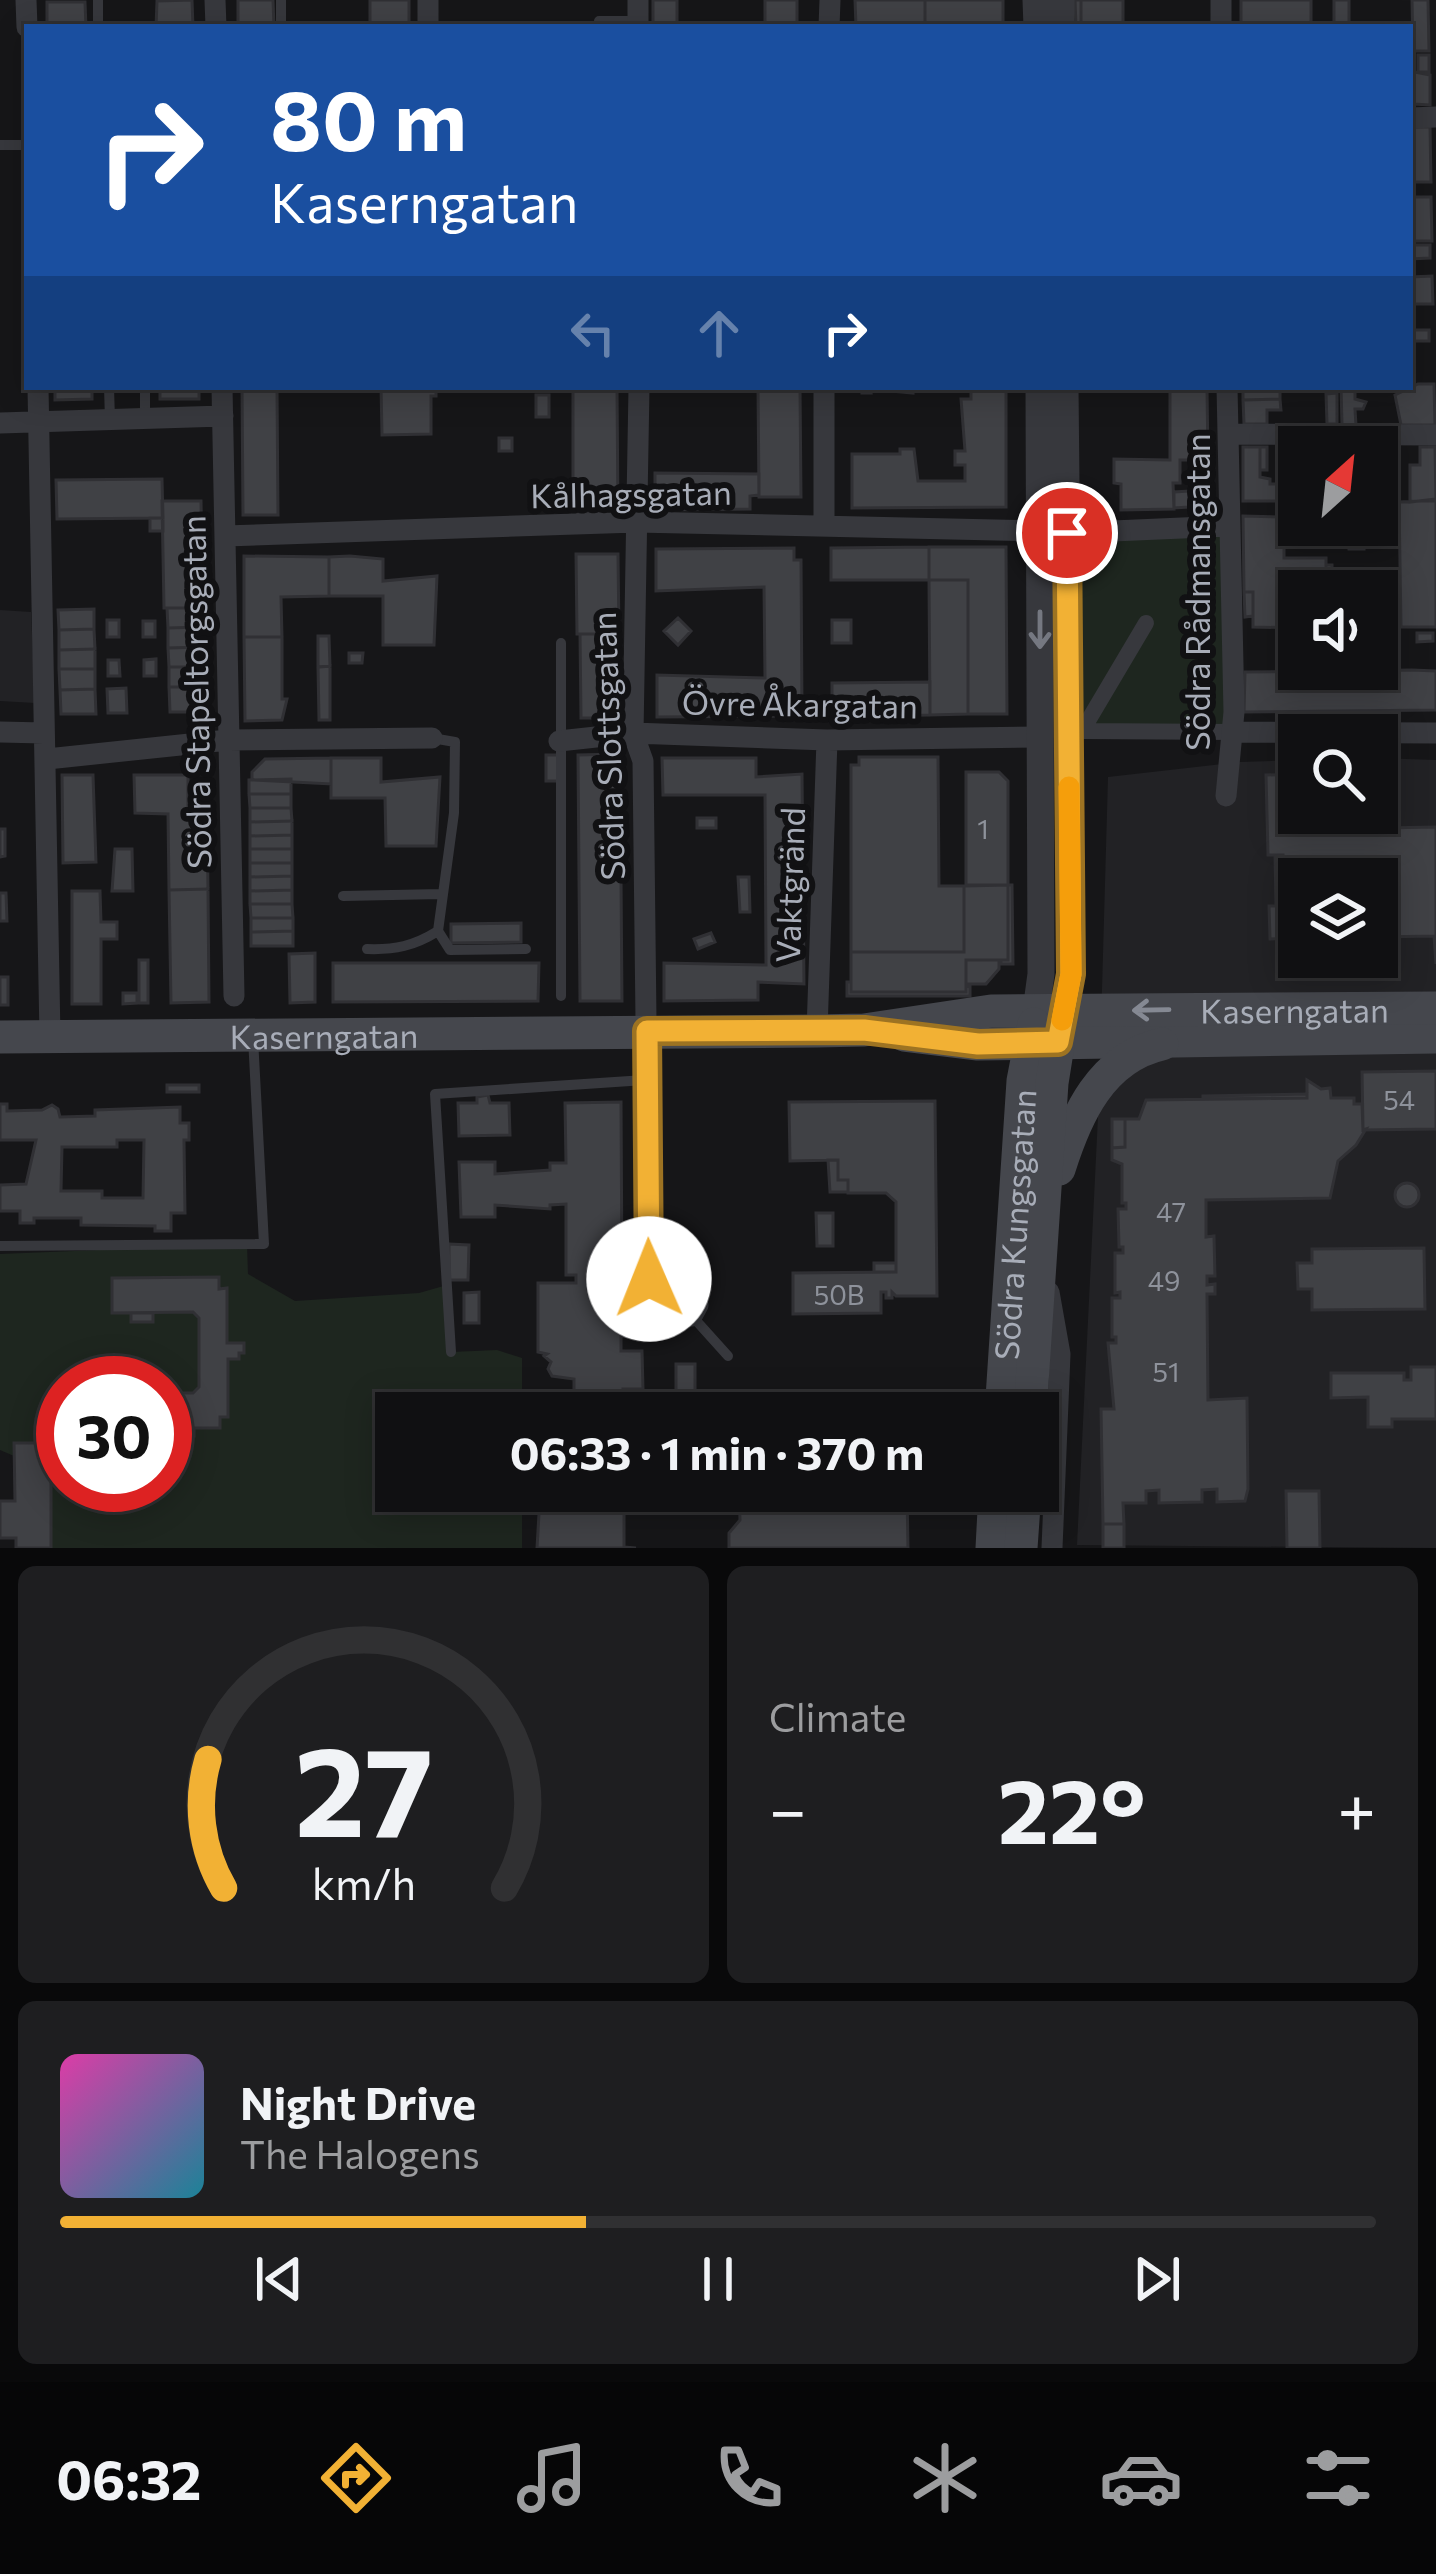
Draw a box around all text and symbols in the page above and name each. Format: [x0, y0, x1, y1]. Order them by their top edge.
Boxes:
text: 80 m [270, 66, 467, 168]
icon: right [72, 72, 228, 228]
text: Kaserngatan [270, 168, 579, 234]
icon: left [560, 300, 626, 366]
icon: ahead [686, 300, 752, 366]
icon: right [812, 300, 878, 366]
north arrow [1278, 426, 1398, 546]
map controls [1278, 426, 1398, 978]
street label: Södra Rådmansgatan [1176, 433, 1217, 751]
street label: Kålhagsgatan [530, 471, 732, 515]
pin [1016, 482, 1118, 584]
icon: arrive [1034, 500, 1100, 566]
street label: Södra Stapeltorgsgatan [171, 515, 219, 869]
button: sound [1278, 570, 1398, 690]
one-way arrow [1028, 610, 1051, 649]
street label: Södra Slottsgatan [582, 611, 632, 881]
street label: Övre Åkargatan [682, 680, 918, 726]
button: search [1278, 714, 1398, 834]
street label: Vaktgränd [766, 807, 812, 963]
house number: 1 [977, 812, 989, 845]
button: layers [1278, 858, 1398, 978]
street label: Kaserngatan [1200, 988, 1389, 1030]
one-way arrow [1132, 998, 1171, 1021]
street label: Kaserngatan [230, 1013, 418, 1056]
house number: 54 [1383, 1083, 1415, 1116]
street label: Södra Kungsgatan [984, 1088, 1043, 1361]
house number: 47 [1156, 1195, 1186, 1228]
position arrow [586, 1216, 712, 1342]
house number: 49 [1148, 1264, 1180, 1297]
house number: 50B [814, 1278, 864, 1311]
house number: 51 [1152, 1355, 1180, 1388]
speed limit sign: 30 [36, 1356, 192, 1512]
text: 06:33 · 1 min · 370 m [510, 1424, 924, 1479]
text: Climate [769, 1692, 906, 1740]
text: 27 [294, 1710, 433, 1863]
text: 22° [998, 1752, 1146, 1863]
text: − [769, 1767, 807, 1848]
text: + [1337, 1767, 1376, 1848]
text: km/h [311, 1855, 416, 1908]
text: Night Drive [240, 2074, 476, 2129]
text: The Halogens [240, 2129, 480, 2177]
icon: previous [246, 2246, 312, 2312]
icon: pause [685, 2246, 751, 2312]
icon: next [1124, 2246, 1190, 2312]
icon: directions [314, 2436, 398, 2520]
icon: music [510, 2436, 594, 2520]
icon: phone [707, 2436, 791, 2520]
icon: climate [903, 2436, 987, 2520]
icon: car [1099, 2436, 1183, 2520]
icon: filters [1296, 2436, 1380, 2520]
text: 06:32 [56, 2445, 202, 2511]

